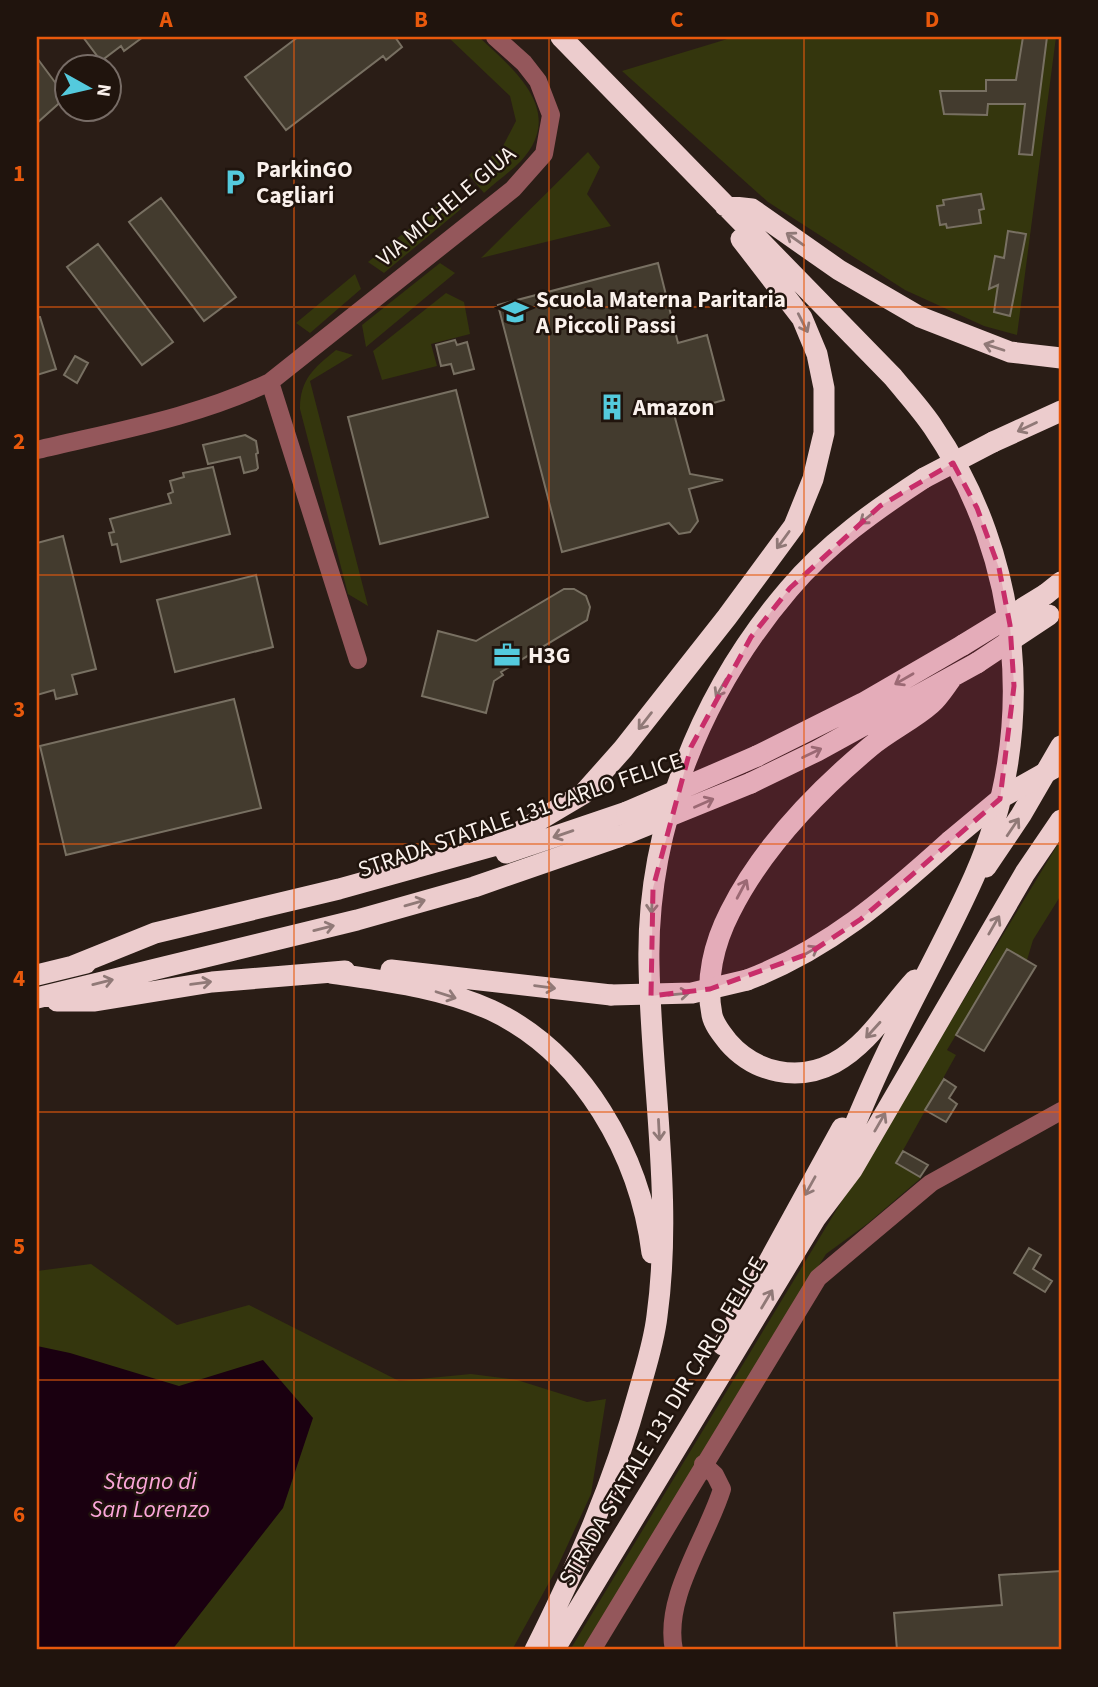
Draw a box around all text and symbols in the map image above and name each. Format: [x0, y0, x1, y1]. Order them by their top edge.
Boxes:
text: A [158, 3, 173, 36]
text: B [414, 3, 428, 36]
text: C [670, 3, 684, 36]
text: D [925, 3, 939, 36]
north arrow [52, 52, 122, 122]
text: N [89, 82, 118, 98]
street label: VIA MICHELE GIUA [369, 137, 523, 274]
place label: ParkinGO Cagliari [256, 153, 353, 212]
text: 1 [13, 157, 25, 190]
parking icon: ParkinGO Cagliari [220, 167, 250, 197]
one-way arrow [786, 232, 805, 246]
place label: Scuola Materna Paritaria A Piccoli Passi [535, 283, 786, 342]
school or university icon: Scuola Materna Paritaria A Piccoli Passi [500, 297, 530, 327]
one-way arrow [797, 312, 811, 333]
one-way arrow [984, 339, 1006, 352]
place label: Amazon [632, 391, 714, 424]
building icon: Amazon [597, 392, 627, 422]
one-way arrow [1017, 421, 1038, 434]
text: 2 [13, 425, 25, 458]
one-way arrow [859, 509, 877, 524]
one-way arrow [776, 530, 790, 549]
place label: H3G [528, 639, 570, 672]
office icon: H3G [492, 640, 522, 670]
one-way arrow [894, 672, 914, 686]
one-way arrow [714, 677, 728, 697]
text: 3 [13, 693, 25, 726]
one-way arrow [638, 711, 653, 730]
street label: STRADA STATALE 131 CARLO FELICE [353, 744, 687, 886]
one-way arrow [801, 746, 822, 760]
one-way arrow [693, 796, 714, 809]
one-way arrow [1006, 818, 1021, 837]
one-way arrow [552, 829, 574, 841]
one-way arrow [735, 880, 749, 900]
one-way arrow [646, 891, 659, 914]
one-way arrow [404, 896, 426, 909]
one-way arrow [988, 915, 1002, 935]
one-way arrow [312, 921, 335, 934]
one-way arrow [798, 945, 818, 959]
text: 4 [13, 962, 25, 995]
one-way arrow [91, 975, 114, 988]
one-way arrow [190, 977, 212, 990]
one-way arrow [533, 980, 555, 993]
one-way arrow [668, 988, 690, 1001]
one-way arrow [434, 990, 456, 1002]
one-way arrow [865, 1021, 881, 1039]
one-way arrow [873, 1112, 887, 1132]
one-way arrow [653, 1118, 666, 1141]
one-way arrow [803, 1175, 817, 1195]
text: 5 [13, 1230, 25, 1263]
street label: STRADA STATALE 131 DIR CARLO FELICE [550, 1250, 774, 1592]
one-way arrow [760, 1289, 774, 1309]
water label: Stagno di San Lorenzo [90, 1464, 210, 1527]
text: 6 [13, 1498, 25, 1531]

